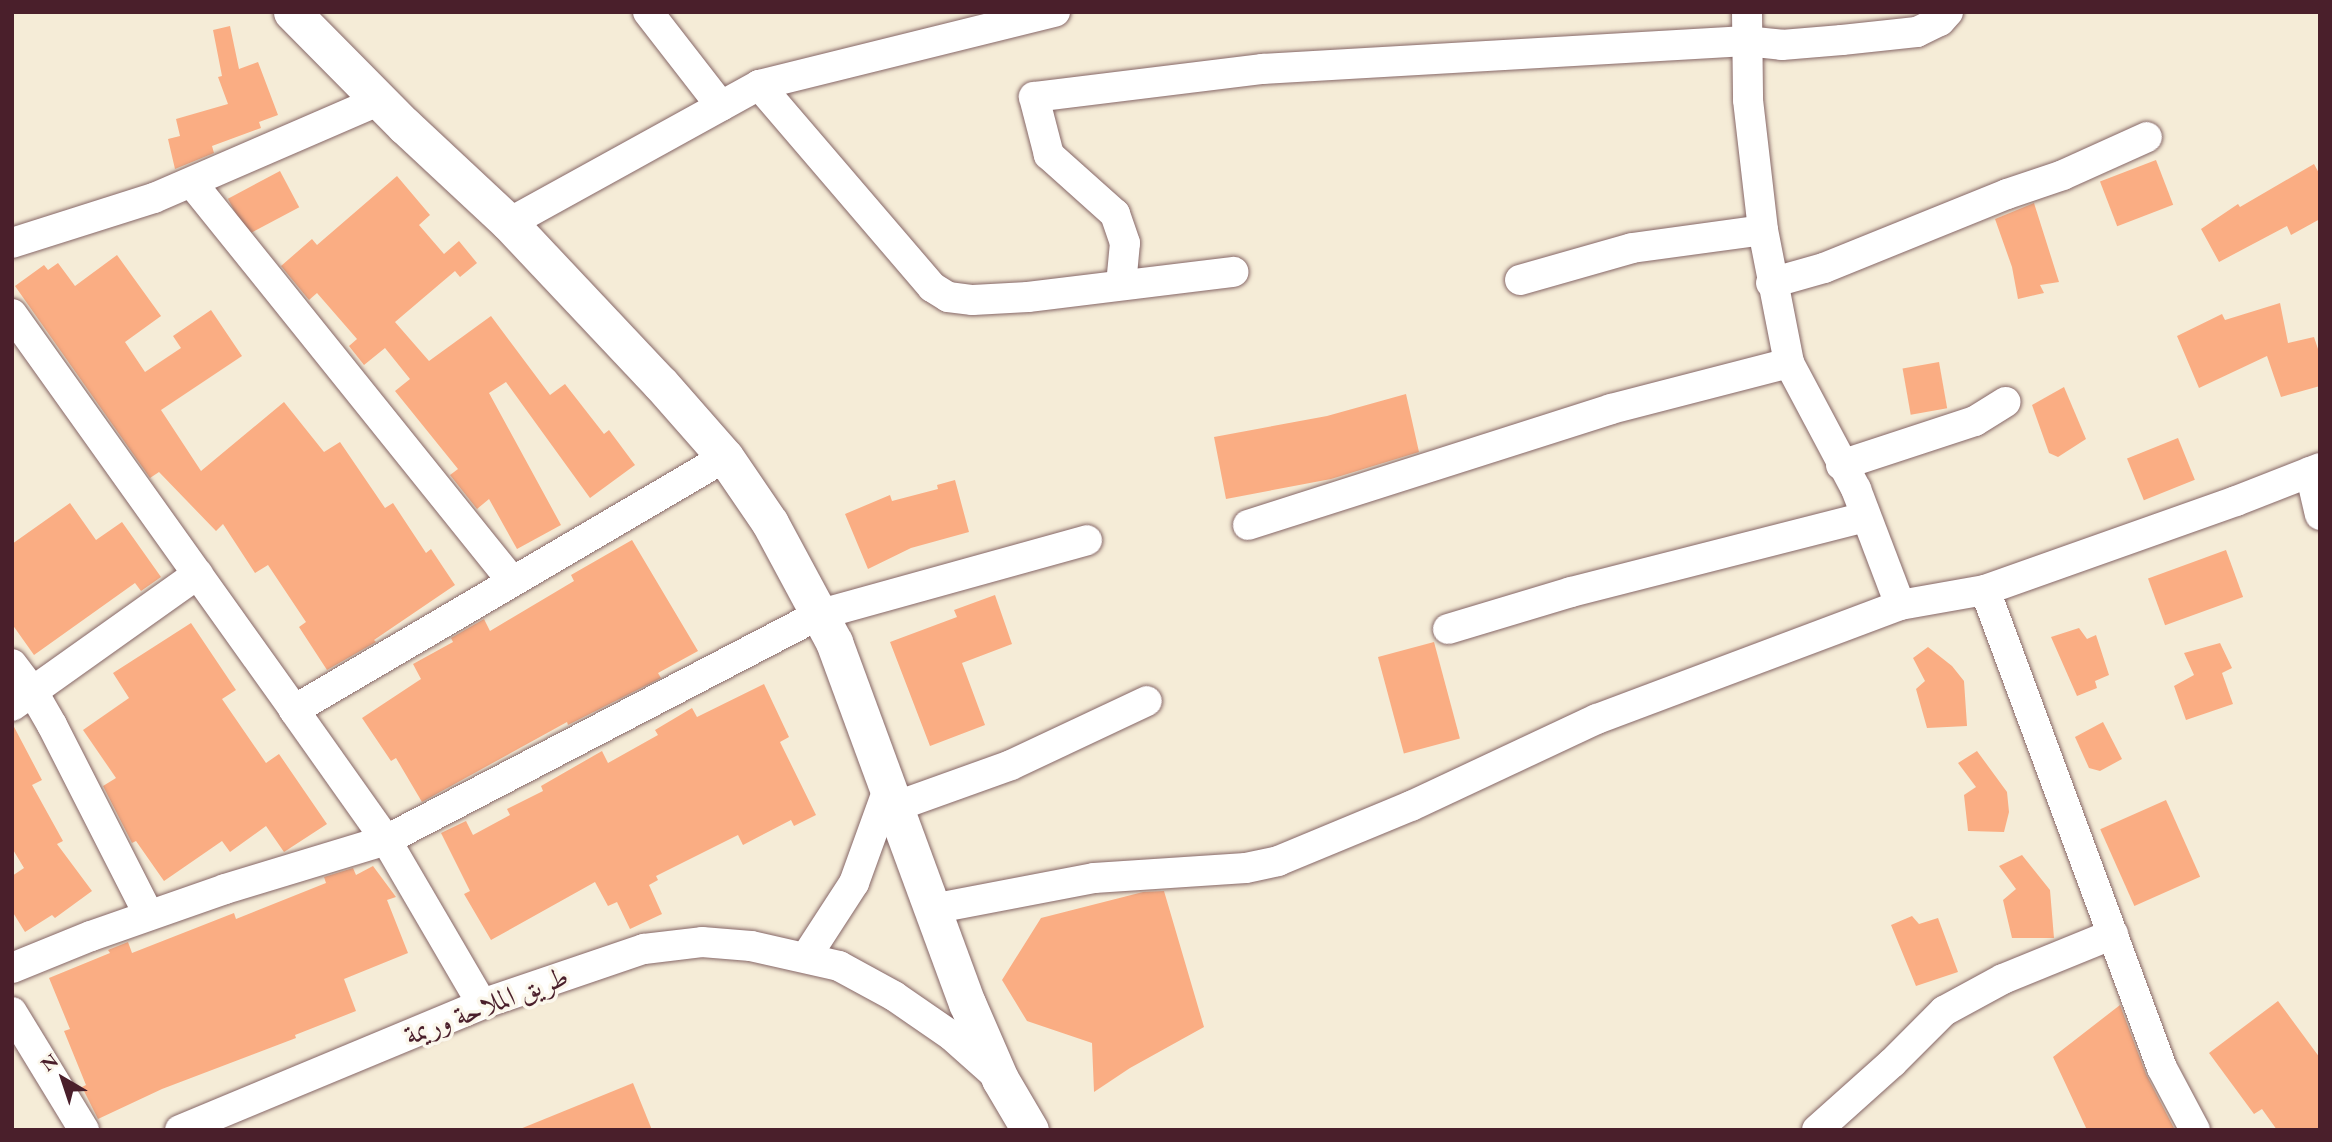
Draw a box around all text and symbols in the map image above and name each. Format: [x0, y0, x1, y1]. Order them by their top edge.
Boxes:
street label: طريق الملاحة وريمة [399, 958, 573, 1052]
north arrow [28, 1044, 98, 1114]
text: N [36, 1048, 63, 1077]

